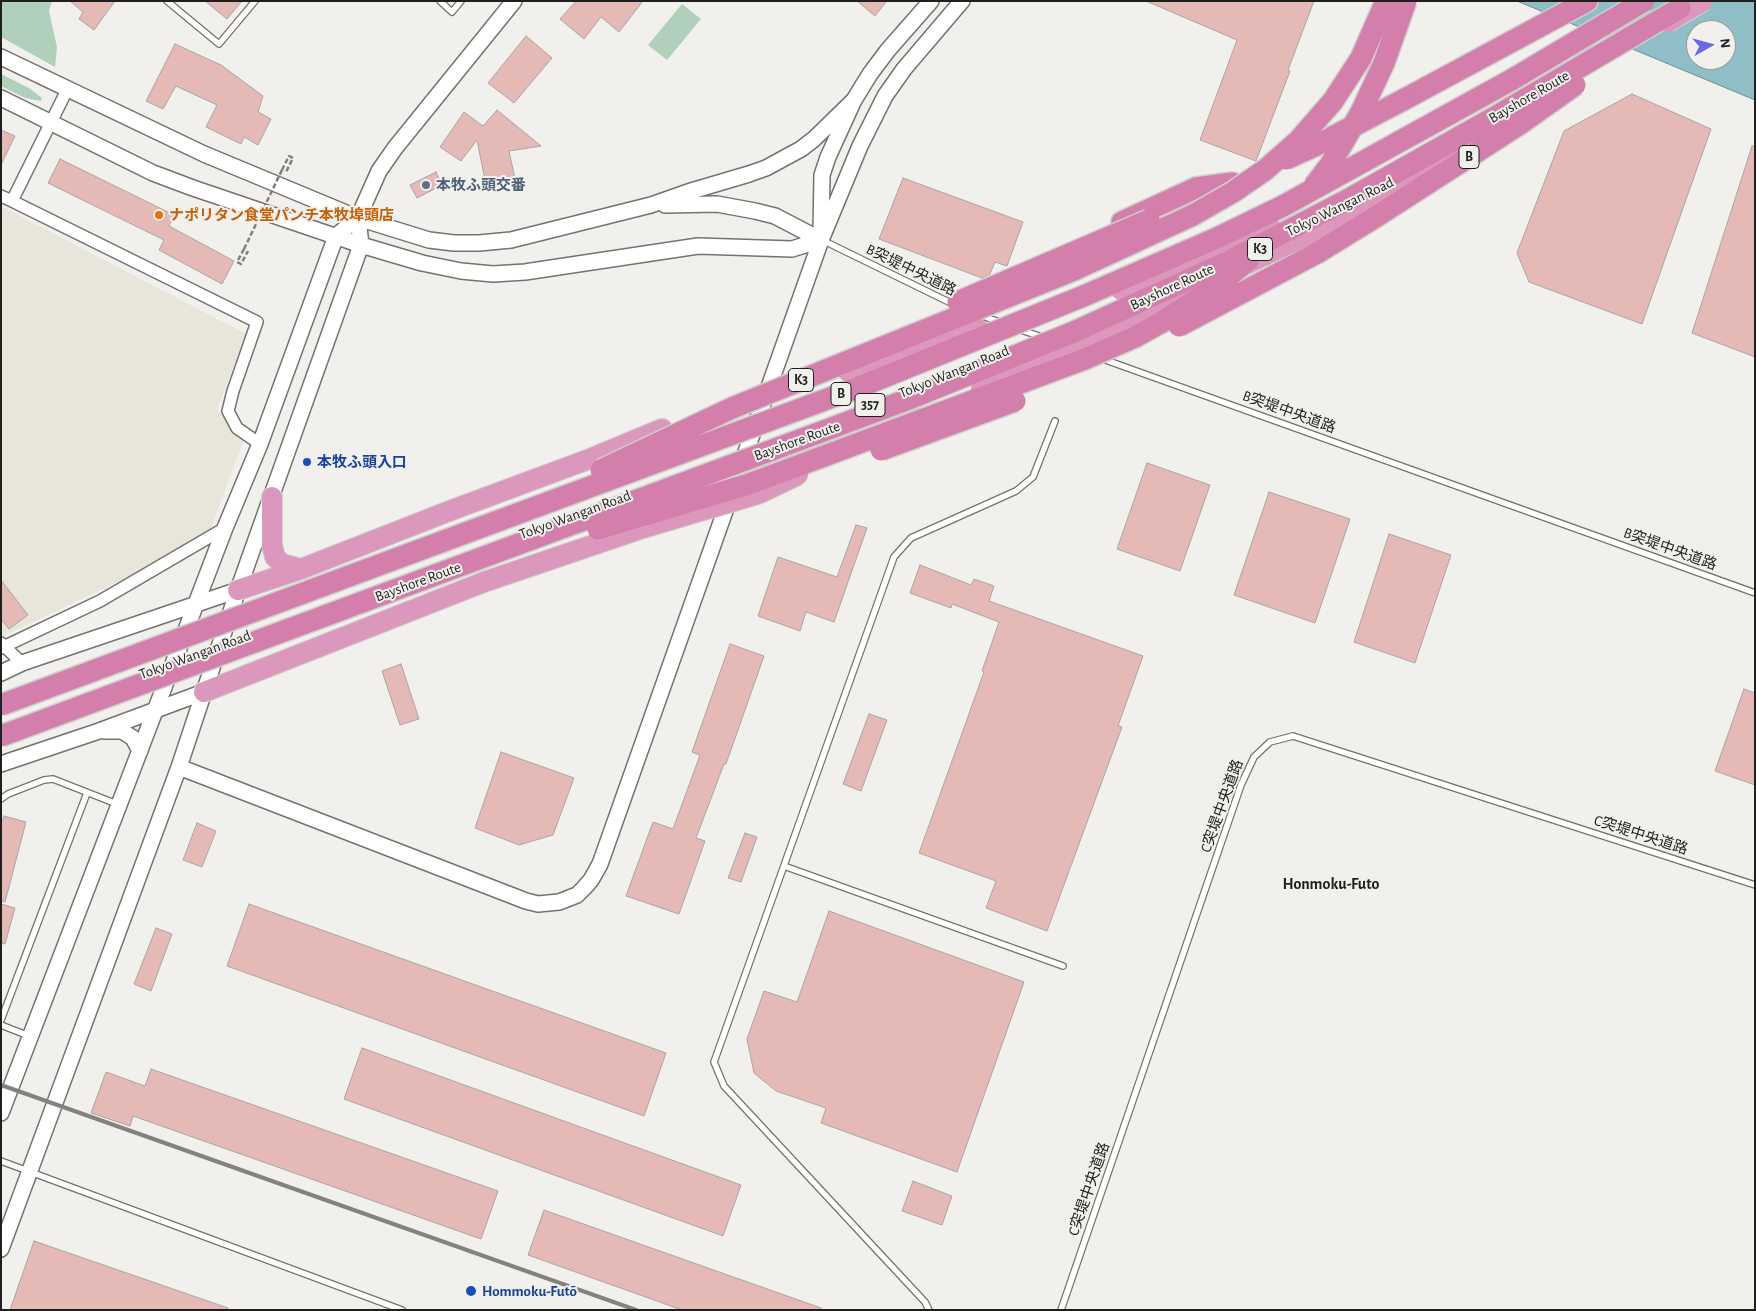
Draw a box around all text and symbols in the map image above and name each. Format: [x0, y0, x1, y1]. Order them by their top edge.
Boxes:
north arrow [1686, 20, 1736, 70]
text: N [1717, 38, 1732, 49]
street label: Bayshore Route [1485, 67, 1573, 127]
road number: B [1459, 146, 1479, 168]
street label: Tokyo Wangan Road [1283, 173, 1397, 241]
place label: 本牧ふ頭交番 [436, 176, 526, 194]
marker: 本牧ふ頭交番 [420, 179, 432, 191]
place label: ナポリタン食堂パンチ本牧埠頭店 [169, 206, 394, 224]
marker: ナポリタン食堂パンチ本牧埠頭店 [153, 209, 165, 221]
road number: K3 [1248, 238, 1272, 260]
street label: B突堤中央道路 [863, 240, 959, 300]
street label: Bayshore Route [1127, 260, 1217, 314]
street label: Tokyo Wangan Road [896, 342, 1012, 402]
road number: K3 [788, 368, 814, 392]
road number: B [831, 382, 851, 406]
street label: B突堤中央道路 [1240, 387, 1338, 437]
road number: 357 [855, 394, 885, 416]
street label: Bayshore Route [752, 417, 842, 465]
place label: 本牧ふ頭入口 [317, 453, 407, 471]
marker: 本牧ふ頭入口 [301, 456, 313, 468]
street label: Tokyo Wangan Road [517, 486, 633, 544]
street label: B突堤中央道路 [1621, 524, 1719, 574]
street label: Bayshore Route [373, 558, 463, 606]
street label: Tokyo Wangan Road [137, 626, 253, 684]
street label: C突堤中央道路 [1197, 757, 1247, 855]
street label: C突堤中央道路 [1592, 811, 1690, 859]
district label: Honmoku-Futo [1283, 874, 1379, 894]
street label: C突堤中央道路 [1065, 1140, 1113, 1238]
place label: Hommoku-Futō [482, 1282, 577, 1300]
marker: Hommoku-Futō [464, 1284, 478, 1298]

